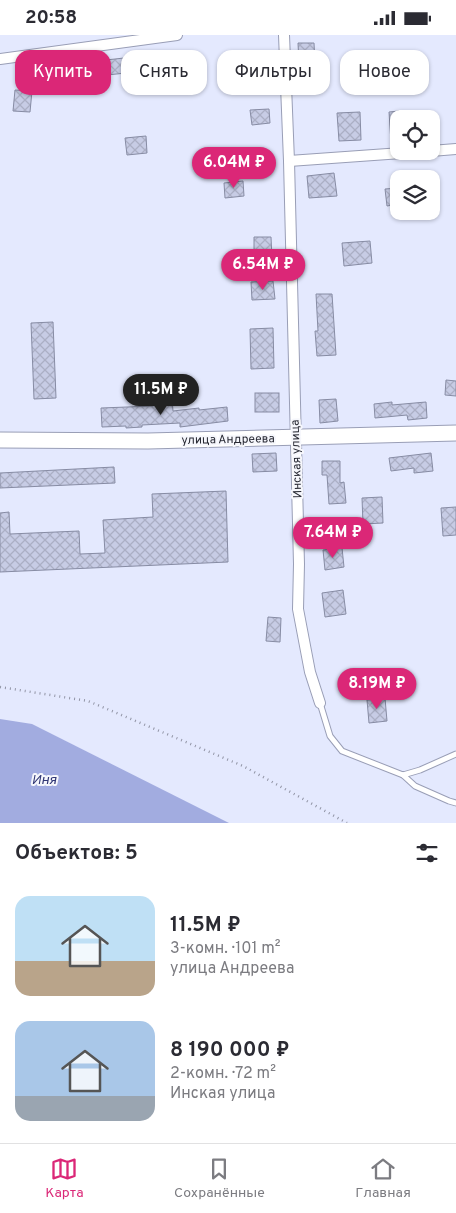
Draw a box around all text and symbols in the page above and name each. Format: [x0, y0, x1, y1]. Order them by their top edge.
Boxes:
text: 20:58 [25, 6, 77, 30]
chip: Купить [15, 50, 111, 95]
chip: Снять [121, 50, 207, 95]
chip: Фильтры [217, 50, 330, 95]
chip: Новое [340, 50, 429, 95]
map controls [390, 110, 440, 220]
button: locate [390, 110, 440, 160]
pin: 6.04M ₽ [188, 147, 280, 189]
text: 6.04M ₽ [203, 153, 265, 173]
button: layers [390, 170, 440, 220]
pin: 6.54M ₽ [217, 249, 309, 291]
text: 6.54M ₽ [232, 255, 294, 275]
pin: 11.5M ₽ [115, 373, 207, 416]
text: 11.5M ₽ [134, 380, 188, 400]
street label: Инская улица [288, 419, 306, 499]
street label: улица Андреева [181, 431, 275, 449]
pin: 7.64M ₽ [287, 517, 379, 559]
text: 7.64M ₽ [304, 523, 362, 543]
pin: 8.19M ₽ [331, 667, 423, 710]
text: 8.19M ₽ [348, 674, 406, 694]
water label: Иня [31, 772, 57, 789]
icon: filters [413, 839, 441, 867]
text: Объектов: 5 [15, 840, 138, 867]
text: 11.5M ₽ [170, 912, 241, 939]
icon: home [55, 916, 115, 976]
text: 3-комн. · 101 m² [170, 939, 281, 959]
text: улица Андреева [170, 959, 294, 979]
text: 8 190 000 ₽ [170, 1037, 290, 1064]
icon: home [55, 1041, 115, 1101]
text: 2-комн. · 72 m² [170, 1064, 276, 1084]
text: Инская улица [170, 1084, 275, 1104]
tab: Карта [45, 1155, 84, 1202]
tab: Сохранённые [174, 1155, 265, 1202]
tab: Главная [355, 1155, 411, 1202]

